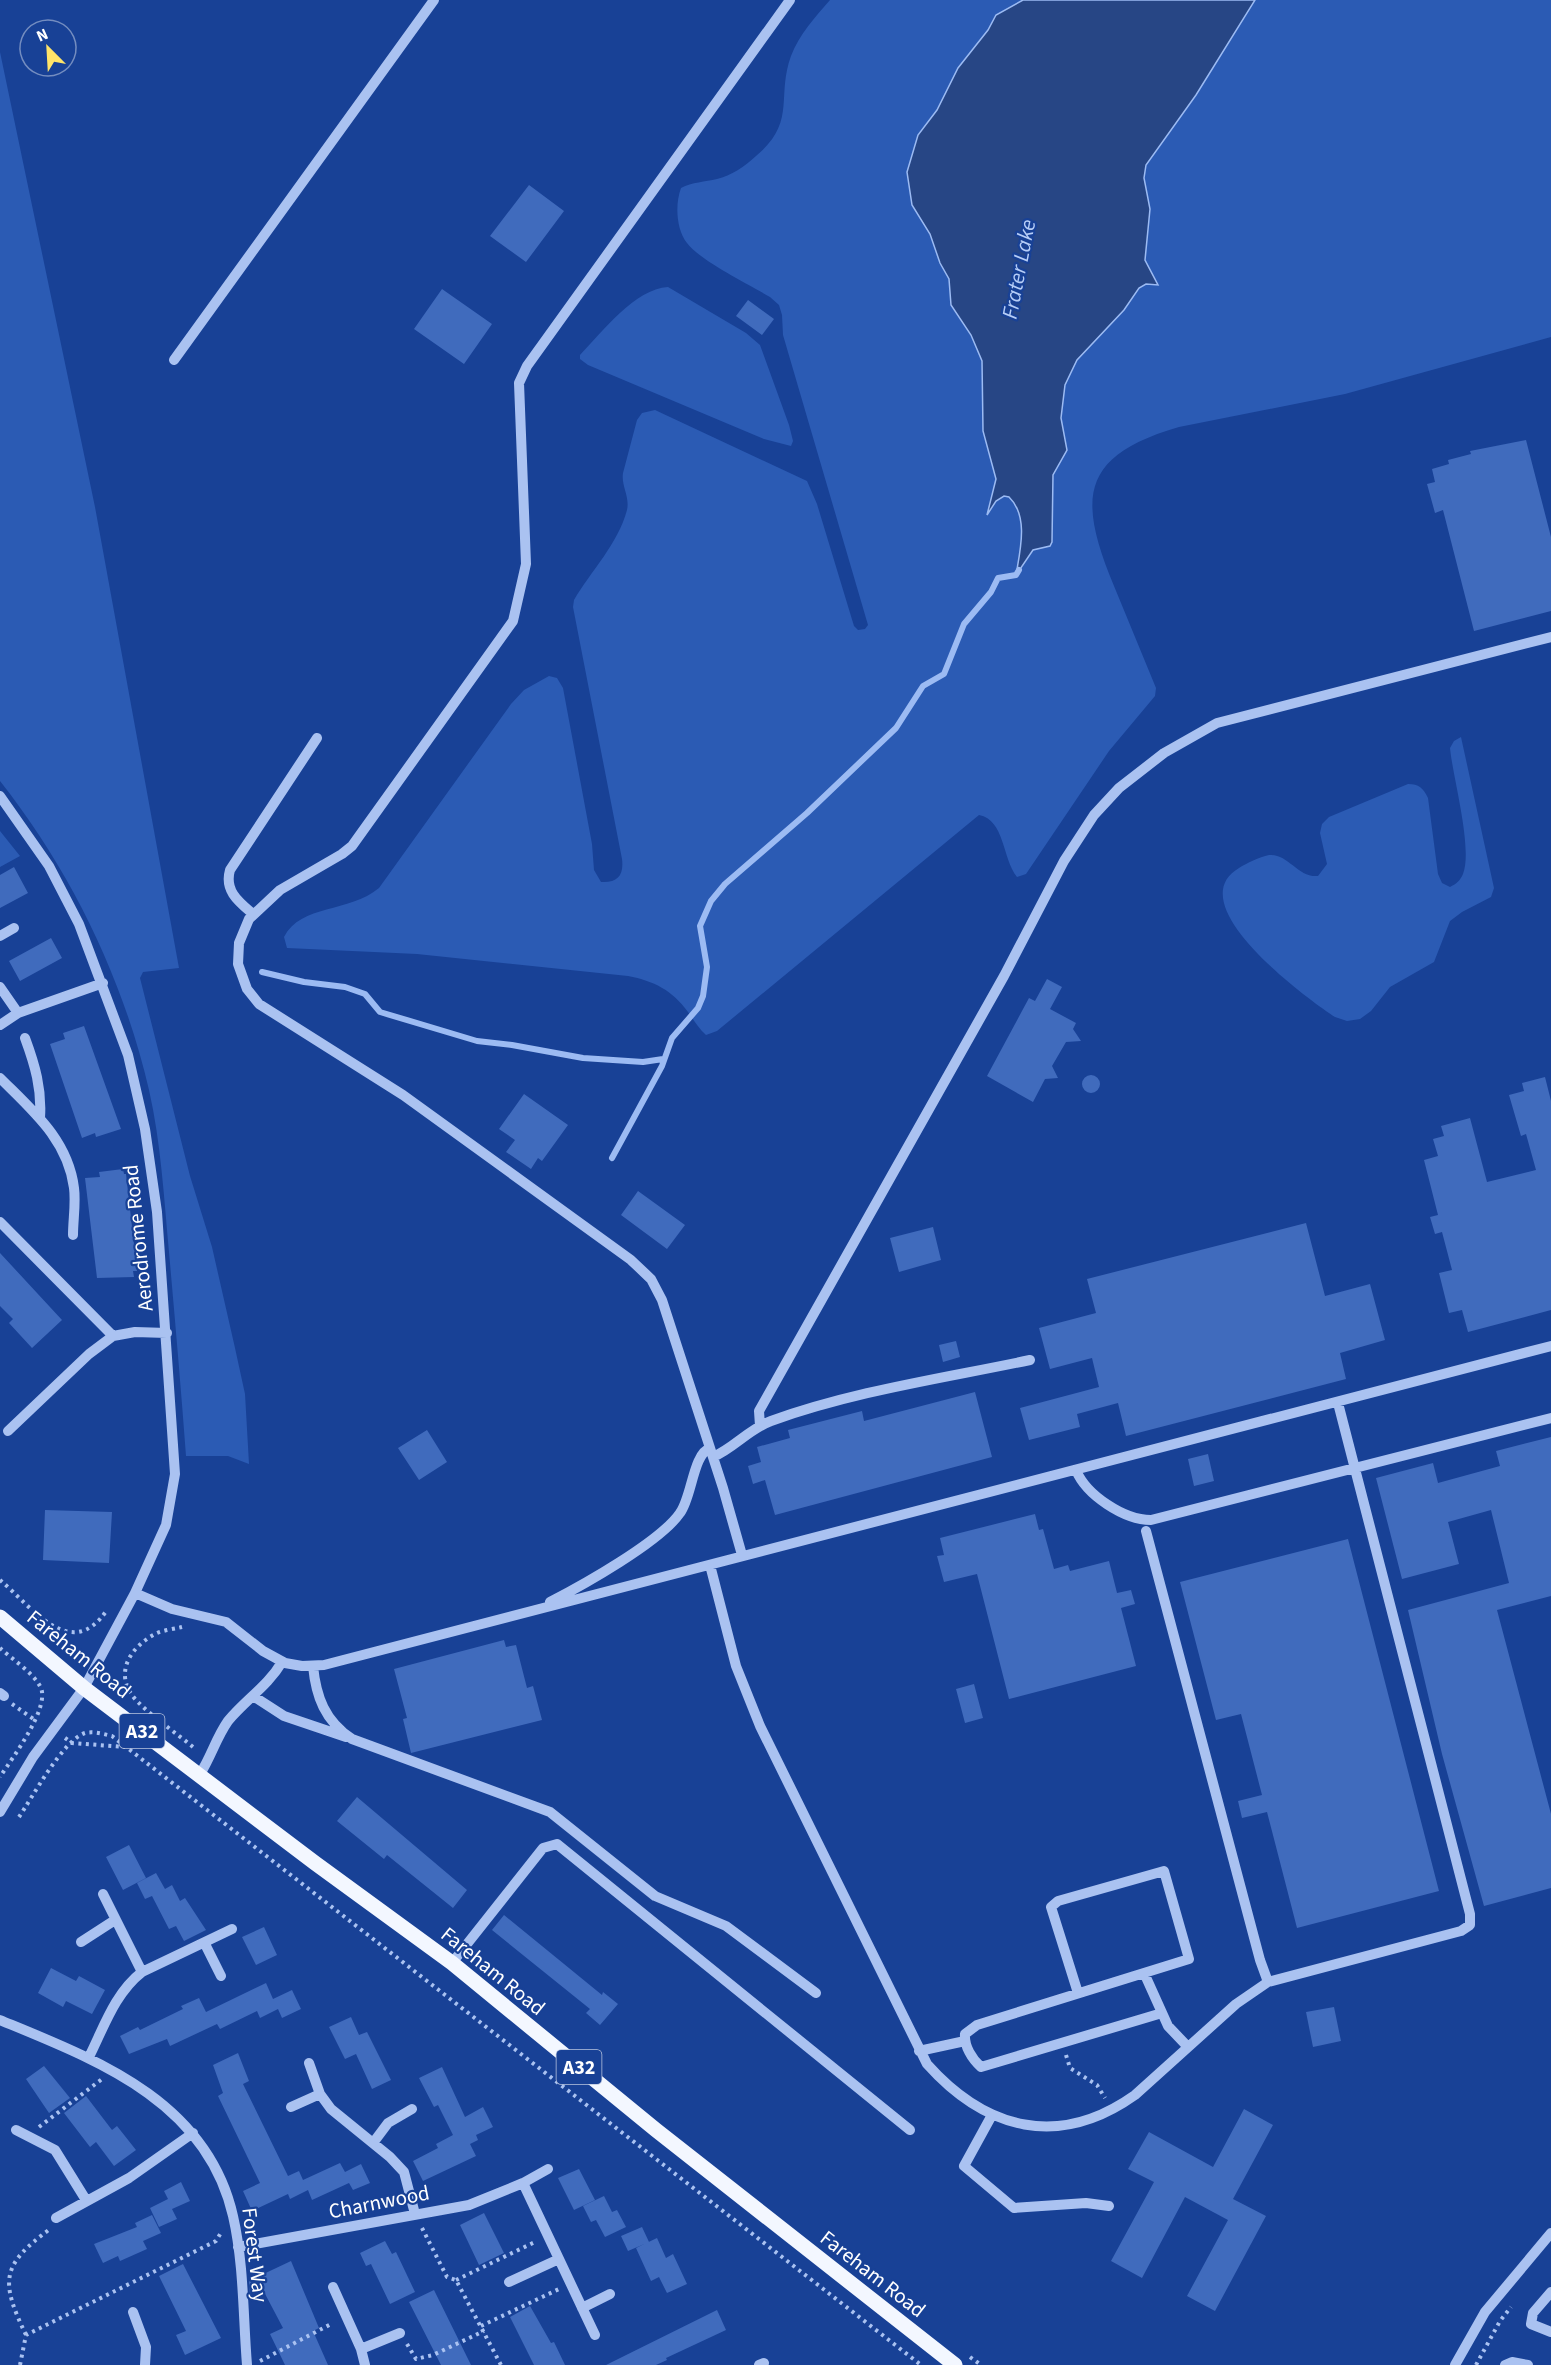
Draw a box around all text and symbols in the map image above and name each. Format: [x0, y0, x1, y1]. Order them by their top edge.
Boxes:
north arrow [18, 18, 78, 78]
text: N [33, 23, 52, 47]
water label: Frater Lake [994, 217, 1044, 322]
street label: Aerodrome Road [115, 1163, 161, 1313]
street label: Fareham Road [20, 1603, 138, 1705]
road number: A32 [120, 1714, 164, 1748]
street label: Fareham Road [434, 1920, 552, 2022]
road number: A32 [556, 2050, 602, 2084]
street label: Charnwood [326, 2178, 432, 2226]
street label: Forest Way [234, 2206, 276, 2304]
street label: Fareham Road [814, 2223, 932, 2325]

